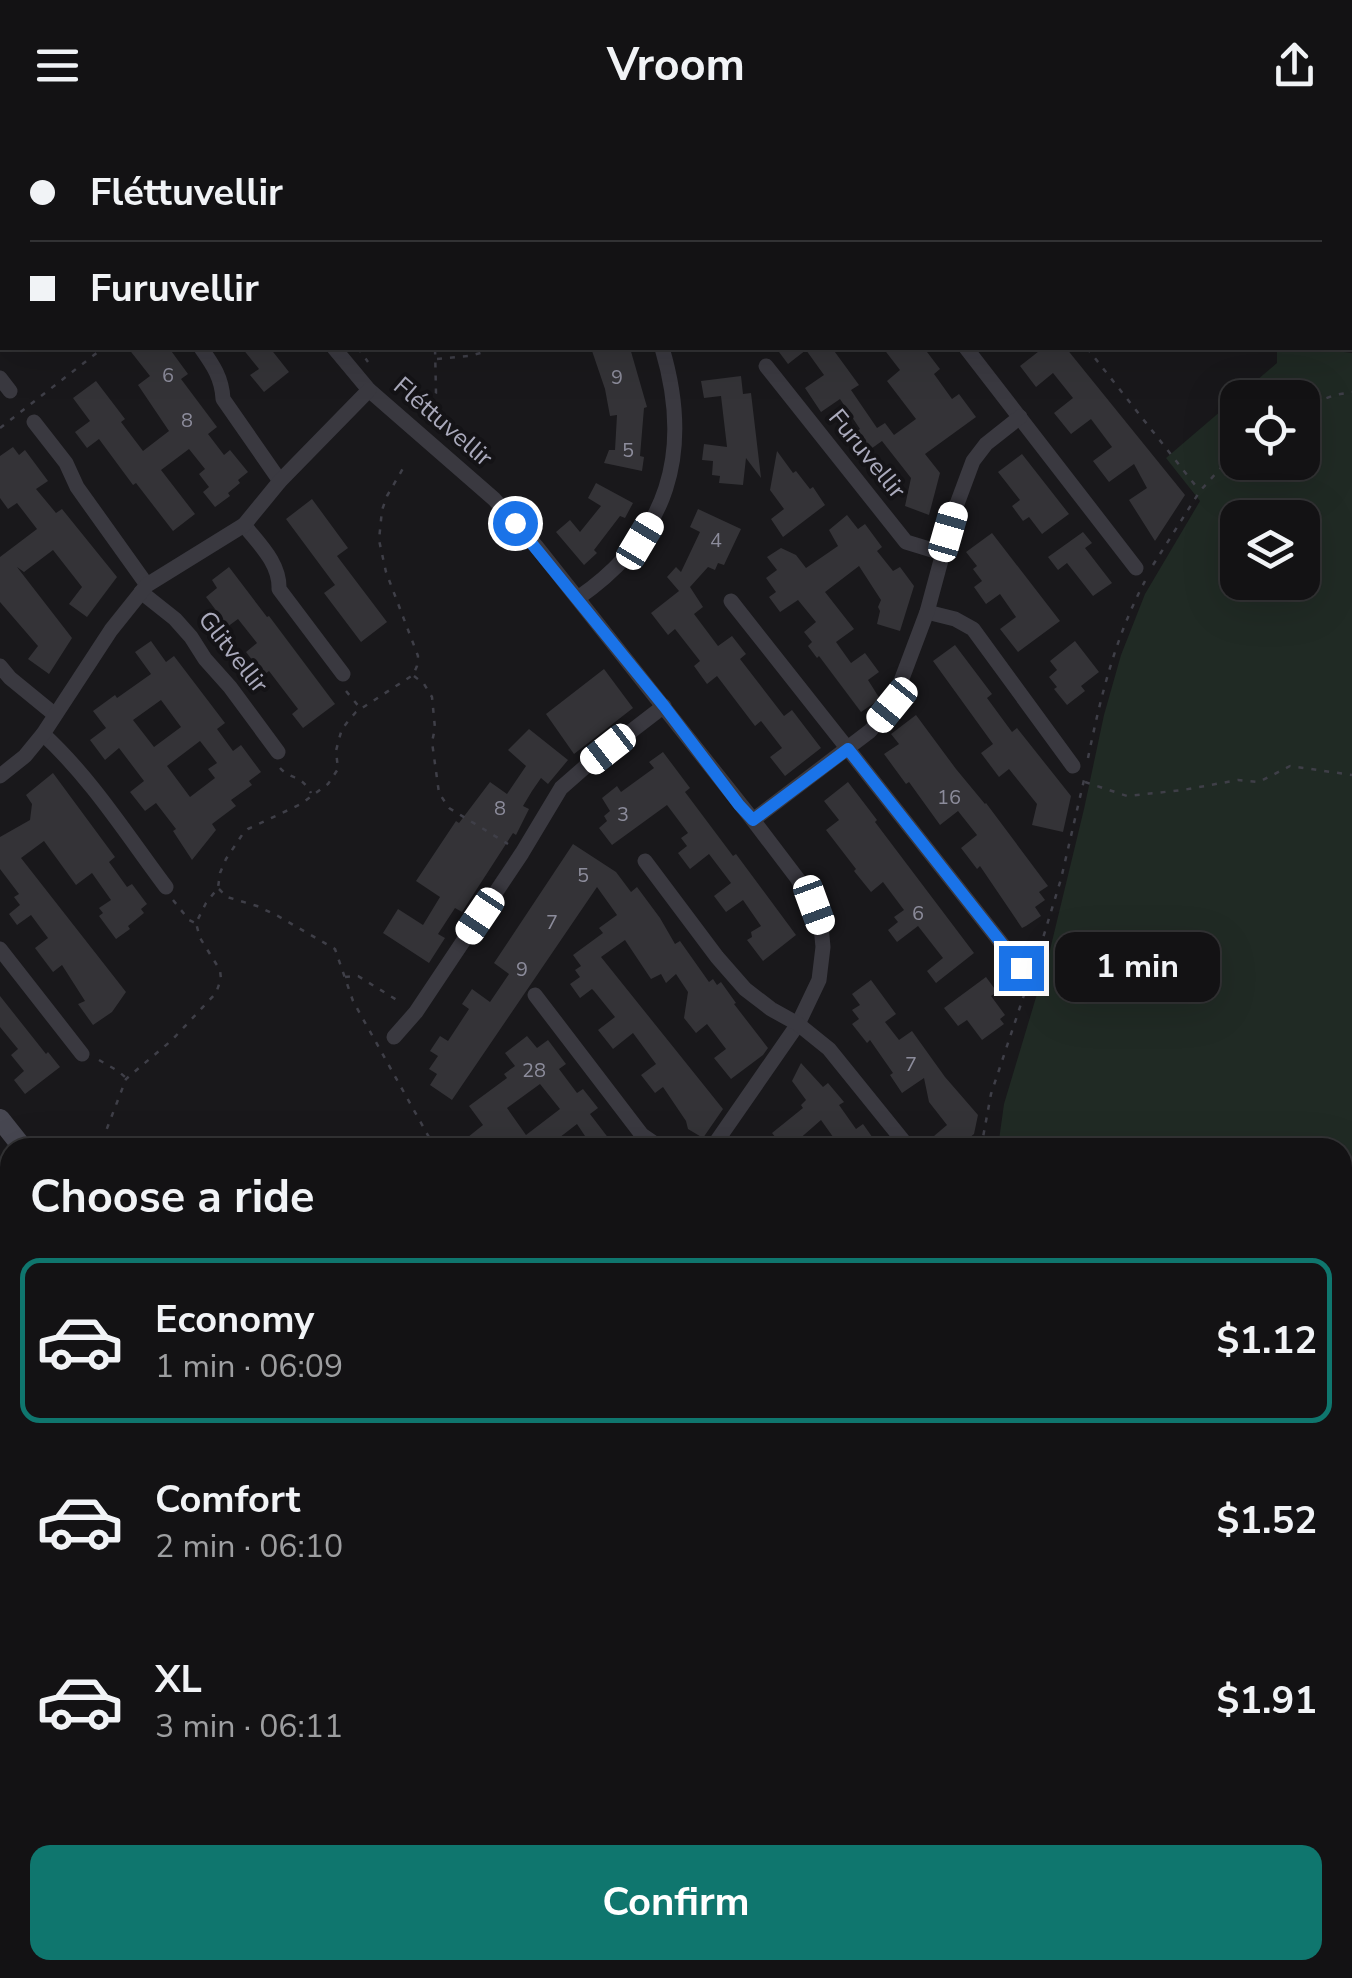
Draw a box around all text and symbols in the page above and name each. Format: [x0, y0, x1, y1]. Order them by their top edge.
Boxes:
text: Vroom [607, 35, 745, 96]
icon: menu [30, 38, 85, 93]
icon: share [1267, 38, 1322, 93]
text: Fléttuvellir [90, 167, 283, 218]
text: Furuvellir [90, 263, 259, 314]
house number: 6 [162, 362, 174, 389]
house number: 9 [611, 364, 623, 391]
street label: Fléttuvellir [386, 369, 500, 475]
map controls [1220, 380, 1320, 600]
button: locate [1220, 380, 1320, 480]
street label: Furuvellir [820, 402, 914, 506]
house number: 8 [181, 407, 193, 434]
house number: 5 [622, 437, 634, 464]
car [925, 499, 971, 565]
button: layers [1220, 500, 1320, 600]
route start [493, 501, 538, 546]
car [612, 508, 668, 574]
house number: 4 [710, 527, 722, 554]
street label: Glitvellir [190, 604, 276, 700]
car [861, 672, 923, 738]
car [575, 719, 641, 779]
house number: 16 [937, 784, 961, 811]
house number: 8 [494, 795, 506, 822]
house number: 3 [617, 801, 629, 828]
house number: 5 [577, 862, 589, 889]
car [790, 872, 838, 938]
car [451, 883, 509, 949]
house number: 6 [912, 900, 924, 927]
house number: 7 [546, 909, 558, 936]
callout: 1 min [1056, 933, 1221, 1003]
text: 1 min [1096, 945, 1179, 988]
route end [999, 946, 1044, 991]
house number: 9 [516, 956, 528, 983]
house number: 7 [905, 1051, 917, 1078]
house number: 28 [522, 1057, 546, 1084]
text: Choose a ride [30, 1167, 315, 1228]
text: Economy [155, 1294, 314, 1345]
icon: car [35, 1296, 125, 1386]
text: $1.12 [1216, 1315, 1317, 1366]
text: 1 min · 06:09 [155, 1345, 343, 1388]
text: Comfort [155, 1474, 300, 1525]
icon: car [35, 1476, 125, 1566]
text: $1.52 [1216, 1495, 1317, 1546]
text: 2 min · 06:10 [155, 1525, 343, 1568]
text: XL [155, 1654, 202, 1705]
icon: car [35, 1656, 125, 1746]
text: $1.91 [1216, 1675, 1317, 1726]
text: 3 min · 06:11 [155, 1705, 343, 1748]
button: Confirm [30, 1845, 1322, 1960]

